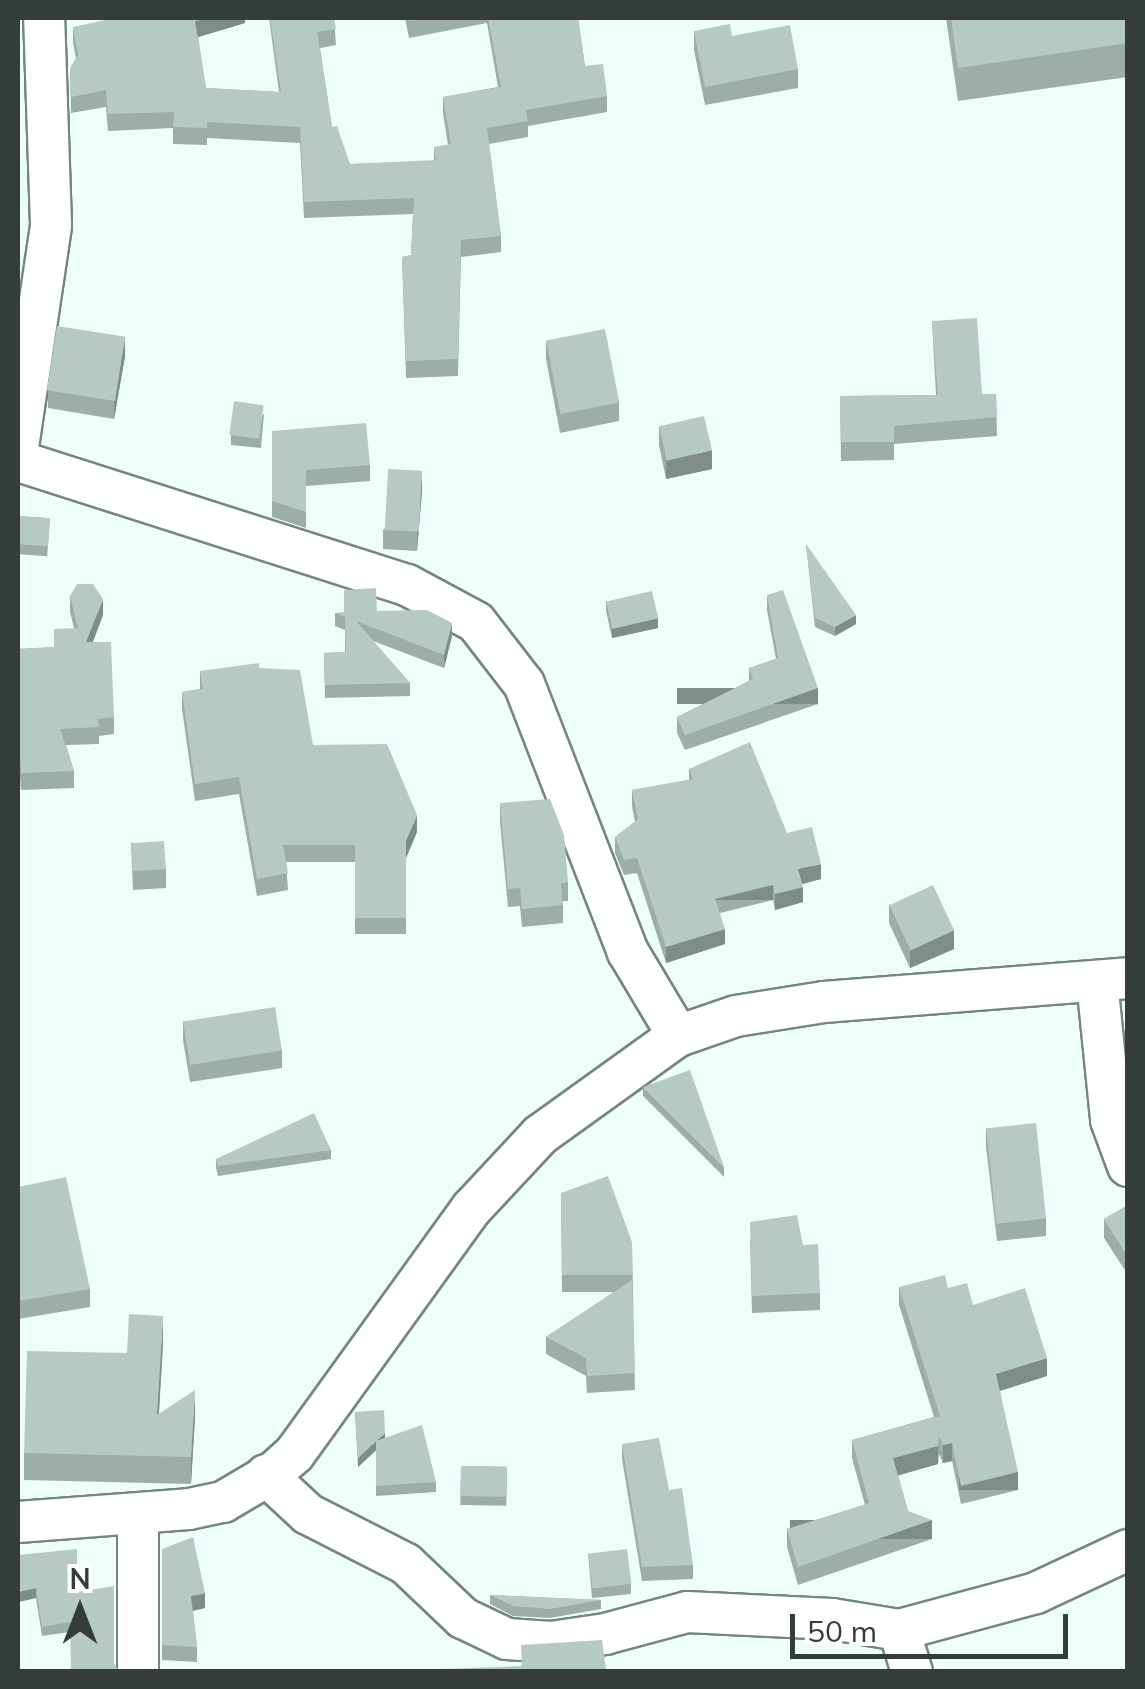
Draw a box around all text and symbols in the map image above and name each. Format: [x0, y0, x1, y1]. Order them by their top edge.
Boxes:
north arrow [30, 1559, 130, 1659]
text: N [69, 1561, 91, 1596]
scale bar [795, 1594, 1072, 1656]
text: 50 m [807, 1612, 877, 1650]

